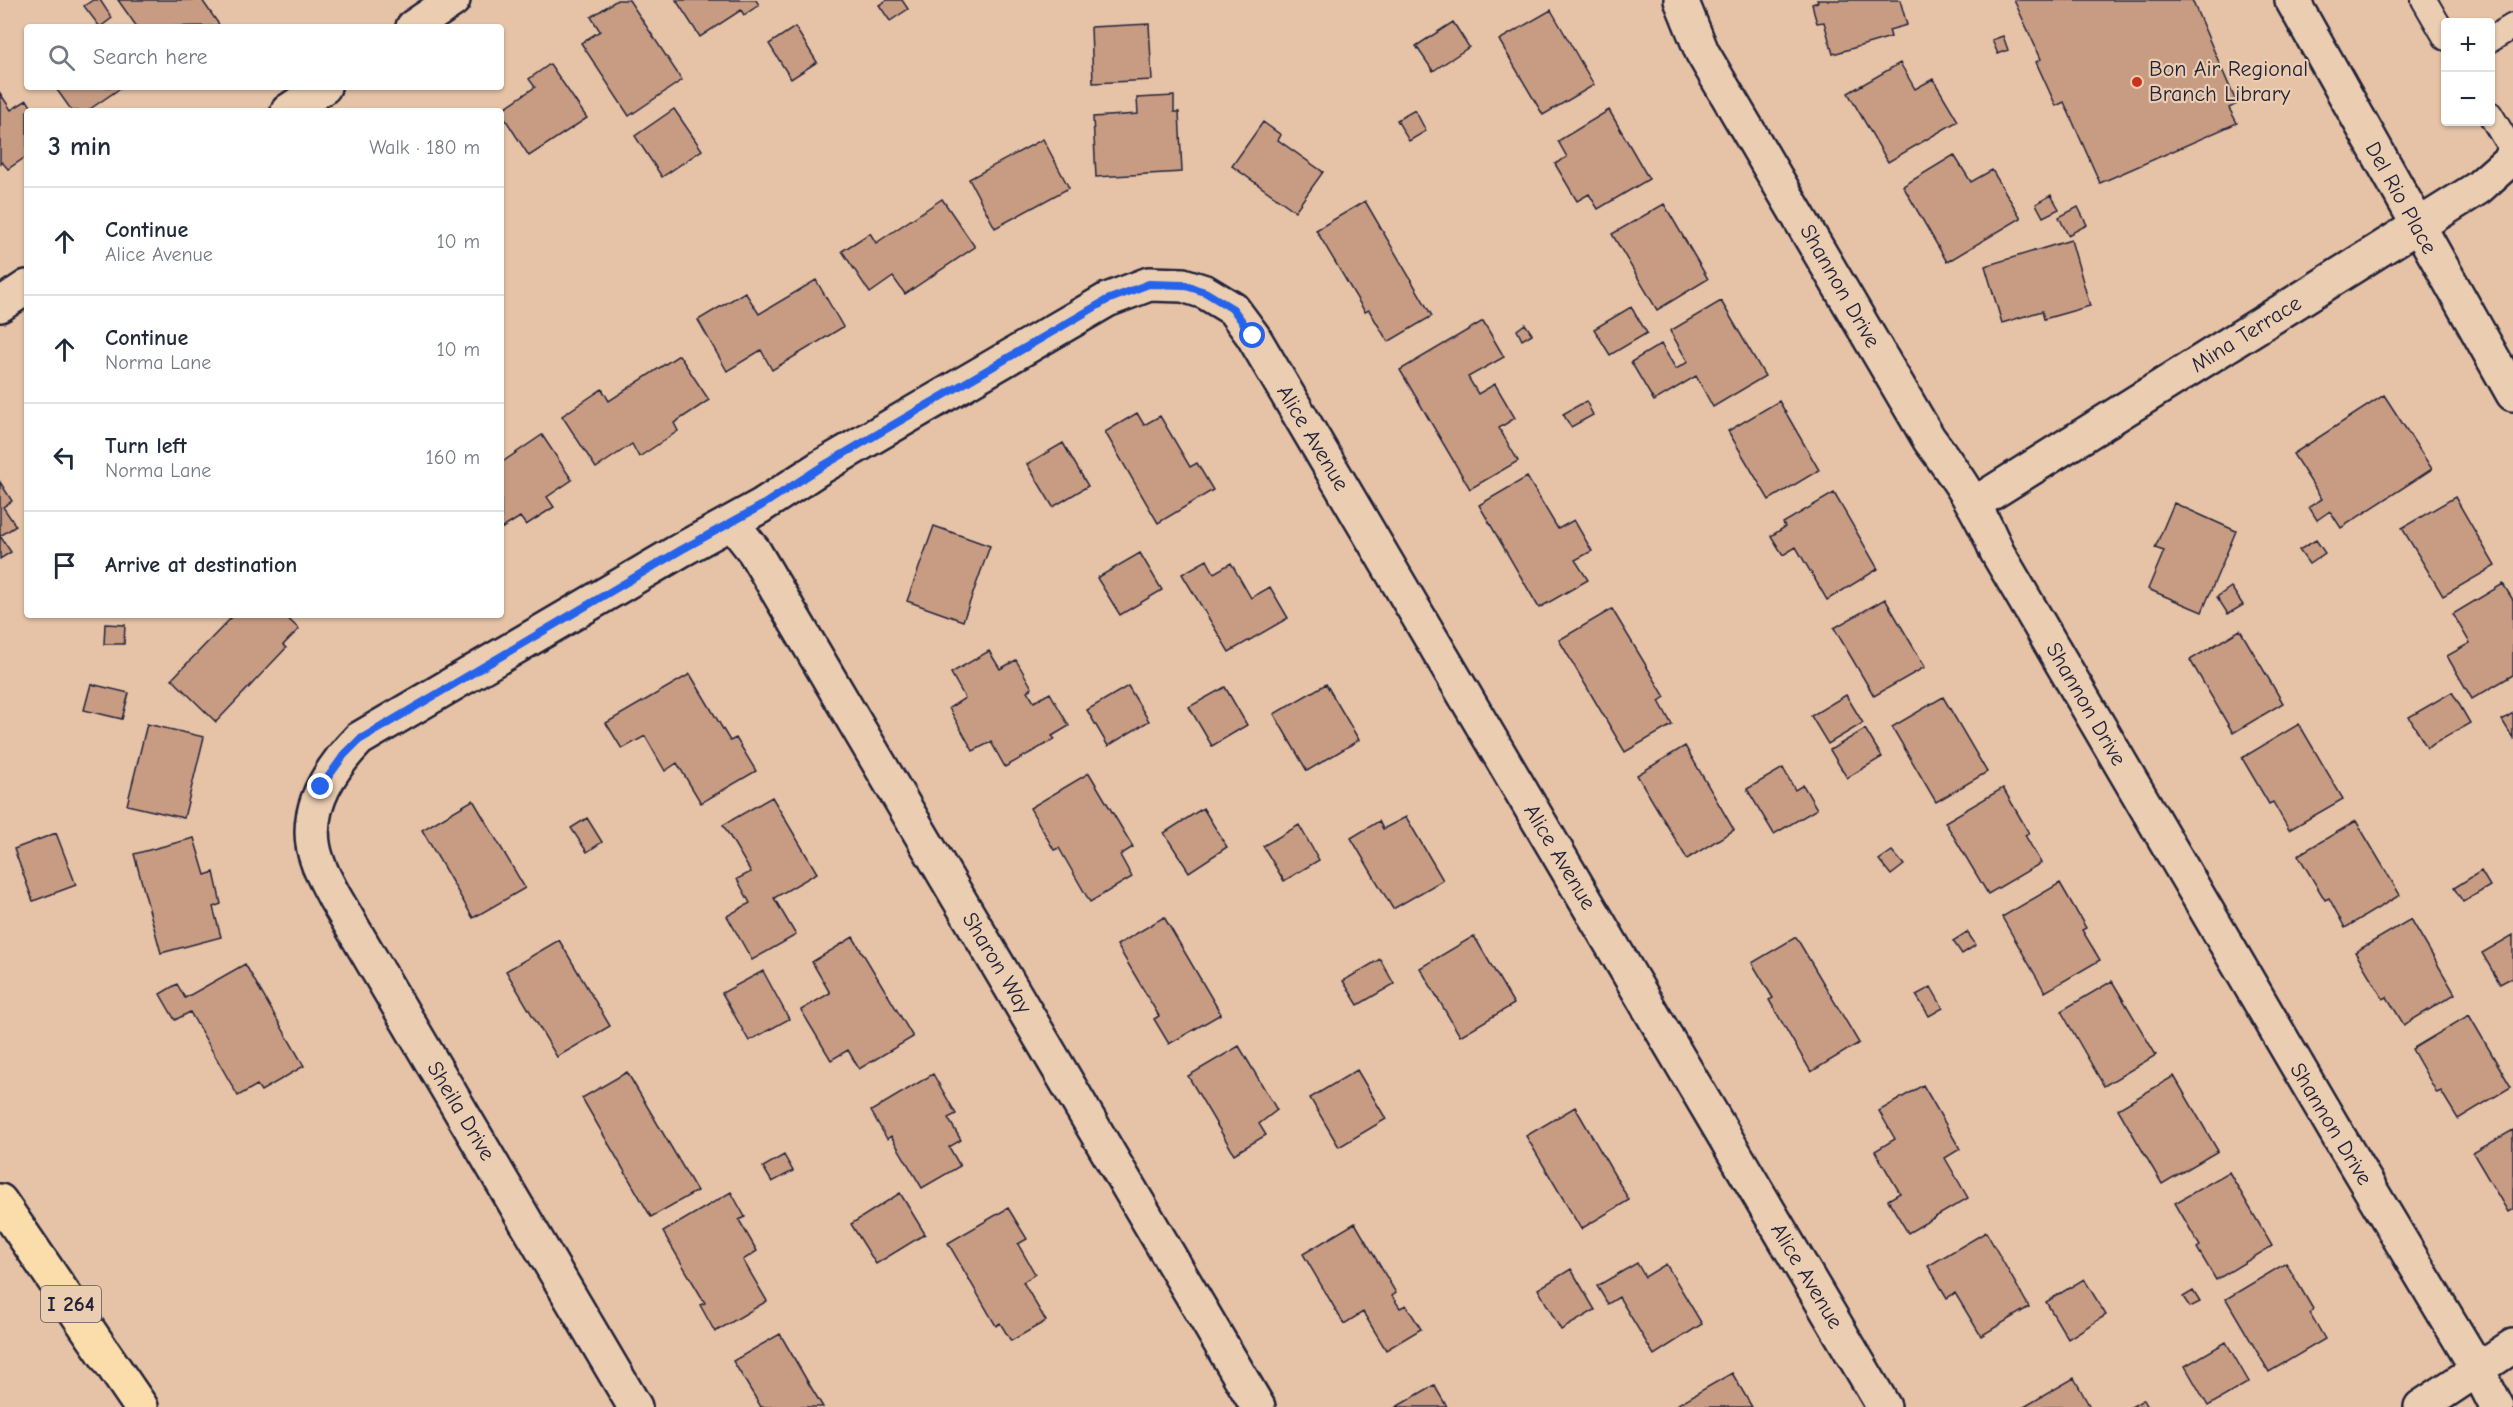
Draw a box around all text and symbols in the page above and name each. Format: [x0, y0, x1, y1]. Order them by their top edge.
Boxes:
map controls [2441, 18, 2495, 126]
button: + [2441, 18, 2495, 72]
search box [24, 24, 504, 90]
icon: search [45, 41, 78, 74]
text: Search here [93, 44, 208, 70]
place label: Bon Air Regional Branch Library [2149, 56, 2308, 107]
button: − [2441, 72, 2495, 126]
marker: Bon Air Regional Branch Library [2130, 75, 2144, 89]
text: 3 min [48, 132, 111, 162]
text: Walk · 180 m [369, 136, 480, 159]
street label: Del Rio Place [2360, 137, 2442, 259]
text: Continue [105, 217, 188, 243]
street label: Shannon Drive [1794, 220, 1886, 352]
icon: ahead [48, 225, 81, 258]
text: 10 m [437, 230, 480, 253]
text: Alice Avenue [105, 243, 213, 266]
street label: Mina Terrace [2186, 290, 2306, 378]
route start [1239, 322, 1265, 348]
text: Continue [105, 325, 188, 351]
icon: ahead [48, 333, 81, 366]
text: 10 m [437, 338, 480, 361]
text: Norma Lane [105, 351, 211, 374]
street label: Alice Avenue [1271, 380, 1355, 496]
text: Turn left [105, 433, 187, 459]
icon: left [48, 441, 81, 474]
text: 160 m [426, 446, 480, 469]
text: Norma Lane [105, 459, 211, 482]
icon: arrive [48, 549, 81, 582]
text: Arrive at destination [105, 552, 297, 578]
street label: Shannon Drive [2040, 638, 2132, 770]
route end [307, 773, 333, 799]
street label: Alice Avenue [1518, 799, 1602, 915]
street label: Sharon Way [957, 908, 1037, 1019]
street label: Sheila Drive [421, 1057, 501, 1165]
street label: Shannon Drive [2284, 1058, 2378, 1190]
street label: Alice Avenue [1765, 1218, 1849, 1334]
road number: I 264 [41, 1286, 101, 1322]

